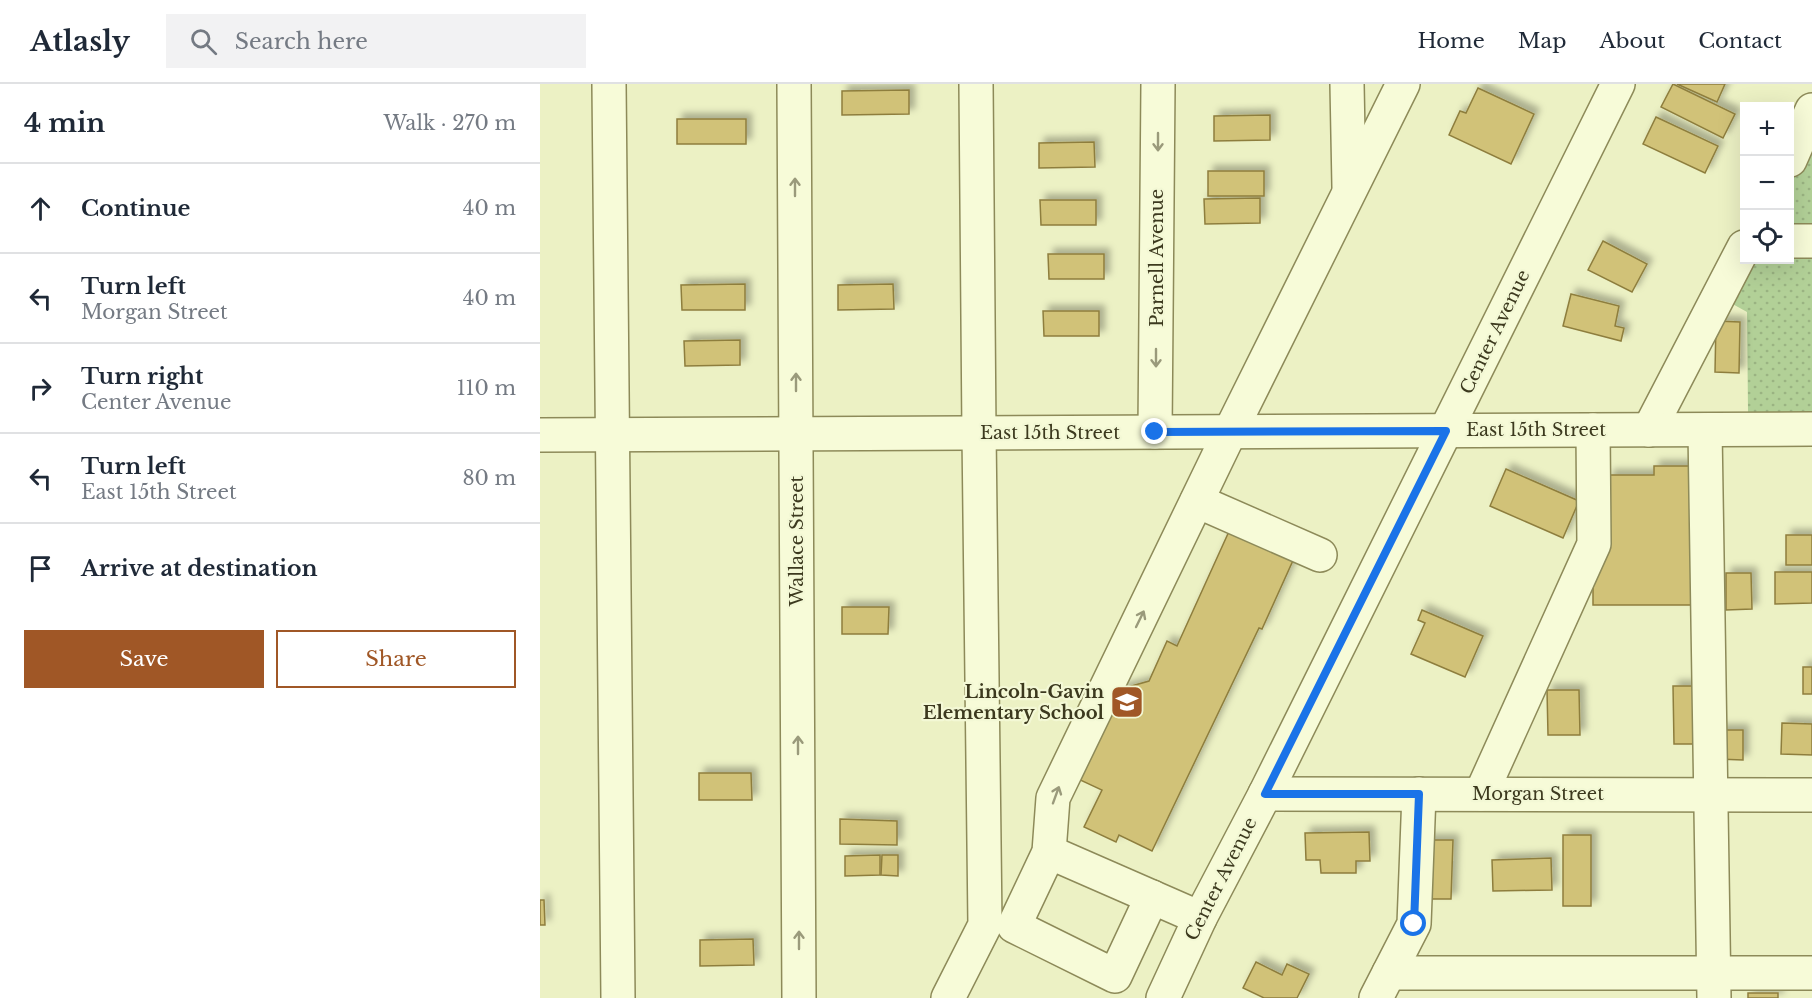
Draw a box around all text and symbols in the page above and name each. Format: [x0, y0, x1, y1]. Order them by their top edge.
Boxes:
search box [166, 14, 586, 68]
text: Atlasly [30, 24, 130, 59]
icon: search [187, 25, 220, 58]
text: Search here [235, 28, 368, 55]
text: Home [1418, 28, 1485, 54]
text: Map [1518, 28, 1566, 54]
text: About [1599, 28, 1665, 54]
text: Contact [1698, 28, 1782, 54]
map controls [1740, 102, 1794, 264]
button: + [1740, 102, 1794, 156]
text: 4 min [24, 107, 105, 139]
text: Walk · 270 m [384, 111, 516, 135]
one-way arrow [1152, 132, 1164, 152]
button: − [1740, 156, 1794, 210]
one-way arrow [789, 177, 801, 197]
street label: Parnell Avenue [1146, 189, 1168, 327]
icon: ahead [24, 192, 57, 225]
text: Continue [81, 195, 190, 222]
text: 40 m [463, 196, 516, 220]
button: locate [1740, 210, 1794, 264]
street label: Center Avenue [1455, 266, 1535, 398]
text: Turn left [81, 273, 186, 300]
icon: left [24, 282, 57, 315]
text: 40 m [463, 286, 516, 310]
text: Morgan Street [81, 300, 228, 324]
one-way arrow [1150, 348, 1162, 368]
text: Turn right [81, 363, 203, 390]
icon: right [24, 372, 57, 405]
one-way arrow [790, 372, 802, 392]
text: 110 m [457, 376, 516, 400]
text: Center Avenue [81, 390, 231, 414]
route end [1141, 418, 1167, 444]
street label: East 15th Street [1466, 419, 1606, 441]
street label: East 15th Street [980, 422, 1120, 444]
text: Turn left [81, 453, 186, 480]
icon: left [24, 462, 57, 495]
text: 80 m [462, 466, 516, 490]
street label: Wallace Street [786, 476, 808, 607]
text: East 15th Street [81, 480, 236, 504]
icon: arrive [24, 552, 57, 585]
text: Arrive at destination [81, 555, 318, 582]
one-way arrow [1135, 610, 1146, 628]
button: Save [24, 630, 264, 688]
button: Share [276, 630, 516, 688]
place label: Lincoln-Gavin Elementary School [923, 681, 1105, 724]
school or university icon: Lincoln-Gavin Elementary School [1109, 684, 1145, 720]
one-way arrow [792, 735, 804, 755]
street label: Morgan Street [1472, 783, 1604, 805]
one-way arrow [1052, 786, 1063, 805]
street label: Center Avenue [1180, 814, 1262, 944]
route start [1400, 910, 1426, 936]
one-way arrow [793, 930, 805, 950]

